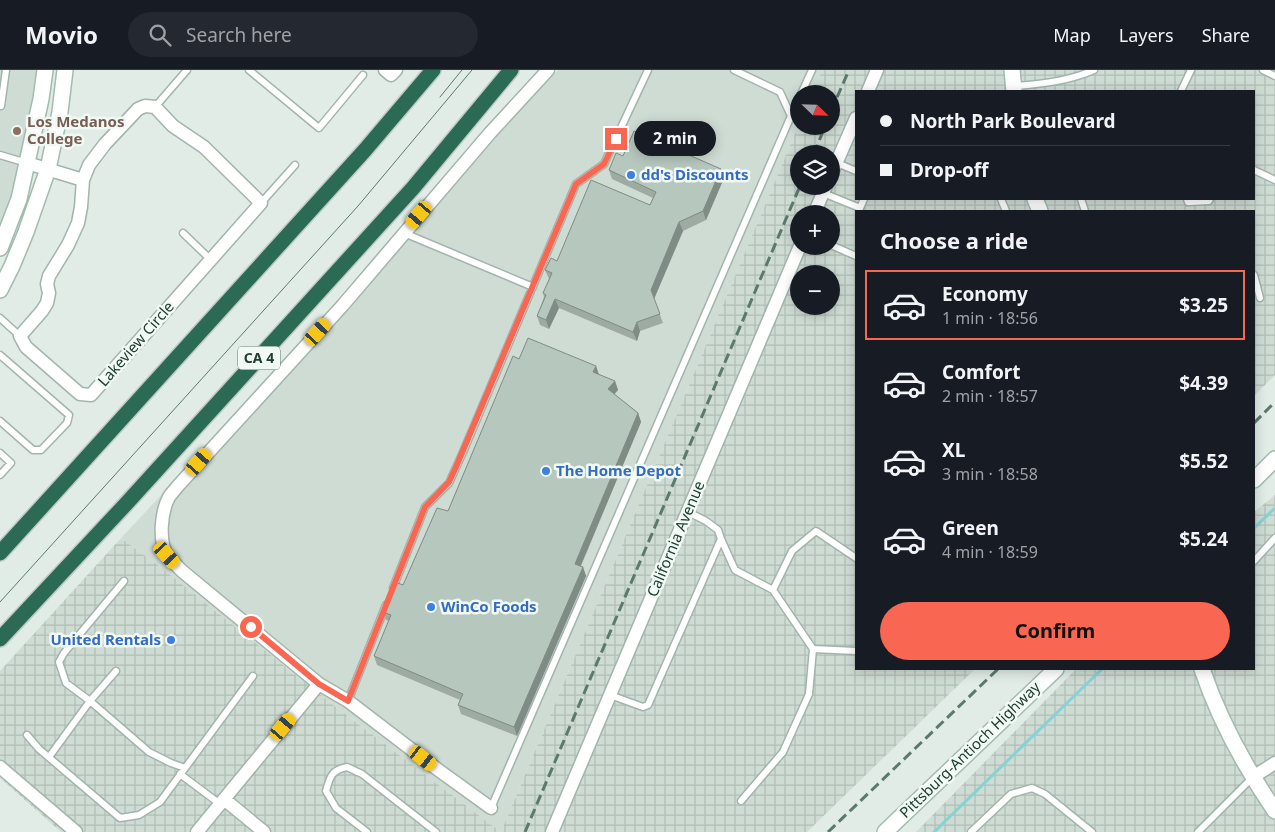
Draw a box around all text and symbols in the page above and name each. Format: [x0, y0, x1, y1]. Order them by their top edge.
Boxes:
search box [128, 12, 478, 57]
text: Movio [25, 18, 98, 51]
icon: search [146, 21, 174, 49]
text: Search here [186, 22, 292, 48]
text: Map [1053, 23, 1091, 47]
text: Layers [1119, 23, 1174, 47]
text: Share [1202, 23, 1250, 47]
north arrow [790, 85, 840, 135]
map controls [790, 85, 840, 315]
text: North Park Boulevard [910, 108, 1116, 134]
place label: Los Medanos College [27, 111, 124, 148]
callout: 2 min [634, 122, 716, 156]
marker: Los Medanos College [11, 125, 23, 137]
text: 2 min [653, 127, 697, 149]
route end [605, 128, 627, 150]
button: layers [790, 145, 840, 195]
text: Drop-off [910, 157, 989, 183]
place label: dd's Discounts [641, 164, 749, 184]
marker: dd's Discounts [625, 169, 637, 181]
car [403, 199, 434, 231]
button: + [790, 205, 840, 255]
text: Choose a ride [880, 225, 1028, 255]
button: − [790, 265, 840, 315]
text: Economy [942, 281, 1028, 307]
icon: car [882, 283, 927, 328]
text: $3.25 [1179, 292, 1228, 318]
street label: Lakeview Circle [93, 297, 178, 390]
text: 1 min · 18:56 [942, 307, 1038, 329]
car [302, 316, 333, 348]
road number: CA 4 [238, 346, 280, 370]
text: Comfort [942, 359, 1021, 385]
icon: car [882, 361, 927, 406]
text: $4.39 [1179, 370, 1228, 396]
text: 2 min · 18:57 [942, 385, 1038, 407]
text: XL [942, 437, 965, 463]
icon: car [882, 439, 927, 484]
car [183, 446, 214, 478]
text: $5.52 [1179, 448, 1228, 474]
place label: The Home Depot [556, 460, 681, 480]
text: 3 min · 18:58 [942, 463, 1038, 485]
marker: The Home Depot [540, 465, 552, 477]
street label: California Avenue [642, 478, 709, 600]
text: Green [942, 515, 999, 541]
icon: car [882, 517, 927, 562]
text: $5.24 [1179, 526, 1228, 552]
car [151, 539, 182, 571]
text: 4 min · 18:59 [942, 541, 1038, 563]
place label: WinCo Foods [441, 596, 537, 616]
marker: WinCo Foods [425, 601, 437, 613]
button: Confirm [880, 602, 1230, 660]
route start [240, 616, 262, 638]
place label: United Rentals [51, 629, 161, 649]
marker: United Rentals [165, 634, 177, 646]
street label: Pittsburg-Antioch Highway [895, 676, 1044, 822]
car [267, 711, 298, 743]
car [406, 743, 439, 773]

